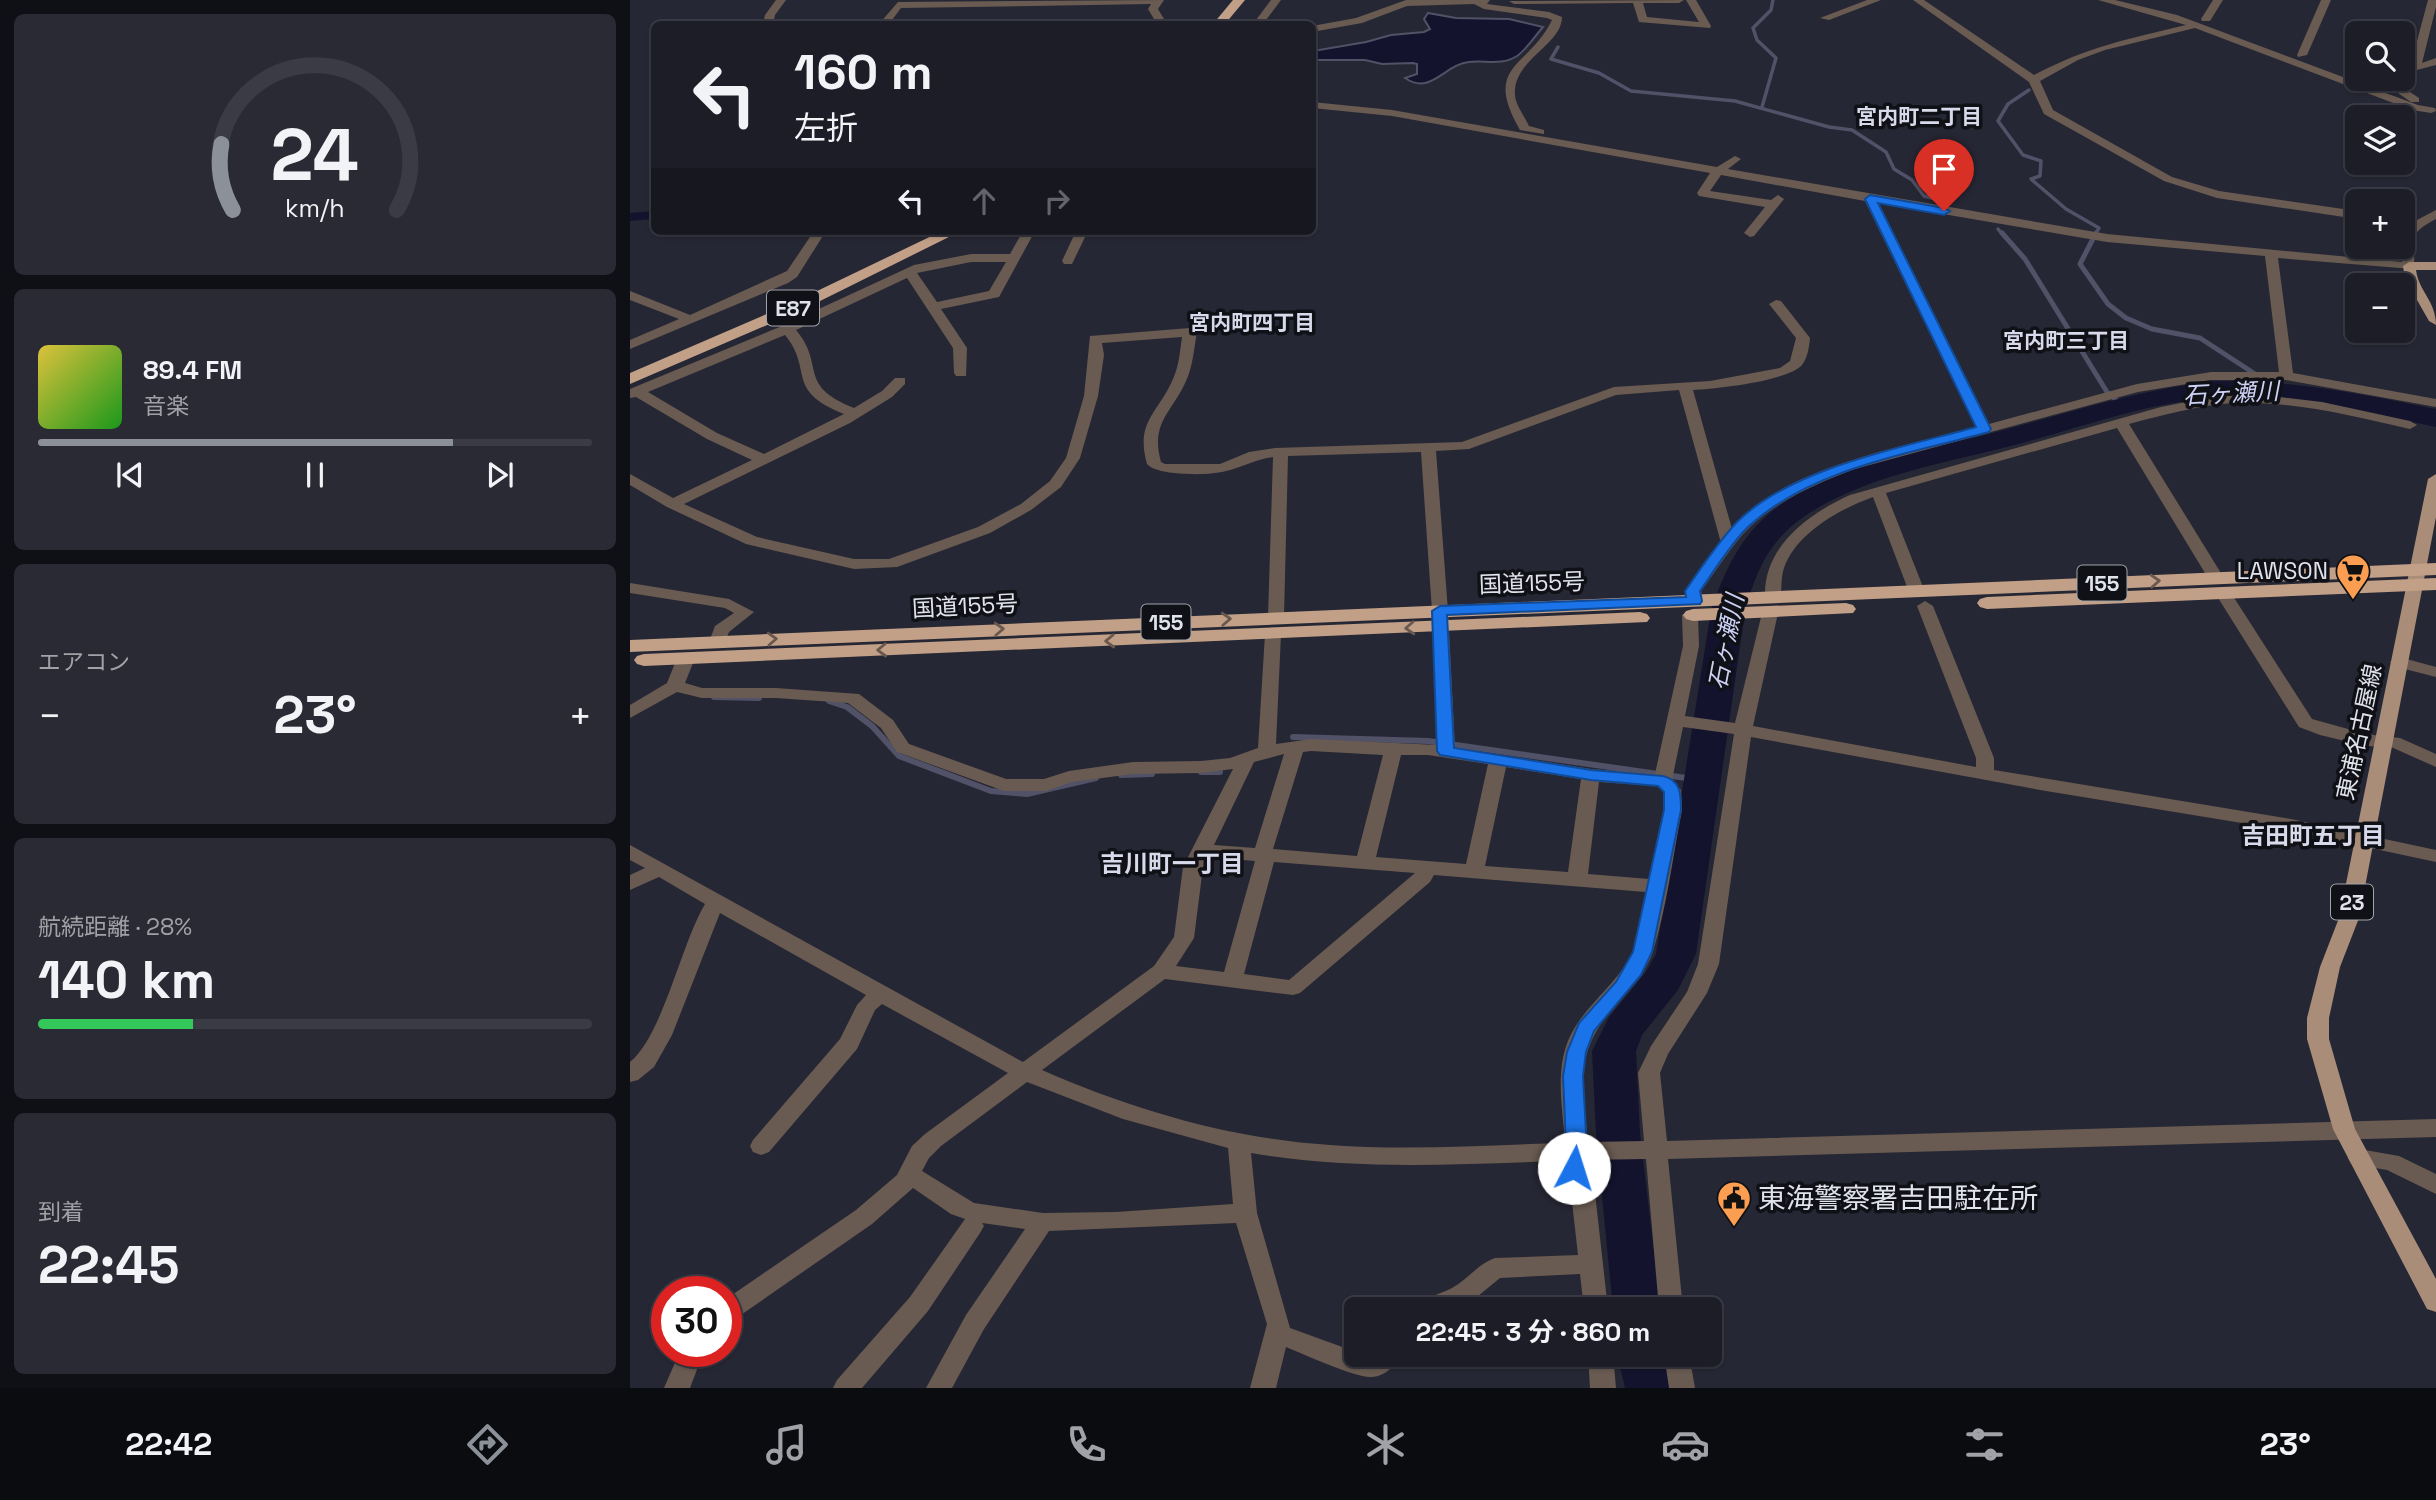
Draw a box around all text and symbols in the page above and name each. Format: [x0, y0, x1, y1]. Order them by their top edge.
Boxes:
map controls [2345, 21, 2415, 343]
button: search [2345, 21, 2415, 91]
text: 160 m [794, 41, 932, 103]
icon: left [679, 49, 770, 140]
district label: 宮内町二丁目 [1856, 103, 1982, 130]
button: layers [2345, 105, 2415, 175]
text: 左折 [794, 108, 858, 148]
text: 24 [271, 109, 359, 202]
pin [1914, 139, 1974, 211]
icon: arrive [1925, 150, 1963, 188]
icon: left [892, 182, 930, 220]
icon: ahead [965, 182, 1003, 220]
icon: right [1038, 182, 1076, 220]
button: + [2345, 189, 2415, 259]
text: km/h [285, 192, 345, 224]
button: − [2345, 273, 2415, 343]
road number: E87 [767, 290, 819, 326]
district label: 宮内町四丁目 [1189, 309, 1315, 336]
district label: 宮内町三丁目 [2003, 327, 2129, 354]
text: 89.4 FM [143, 353, 242, 387]
water label: 石ヶ瀬川 [2182, 375, 2283, 411]
text: 音楽 [143, 391, 189, 421]
icon: previous [111, 456, 149, 494]
icon: pause [296, 456, 334, 494]
icon: next [481, 456, 519, 494]
supermarket icon: LAWSON [2334, 552, 2372, 601]
place label: LAWSON [2237, 556, 2328, 586]
street label: 国道155号 [1478, 566, 1586, 600]
road number: 155 [2078, 566, 2126, 600]
one-way arrow [2149, 573, 2160, 588]
street label: 国道155号 [911, 588, 1019, 624]
water label: 石ヶ瀬川 [1702, 589, 1751, 692]
road number: 155 [1142, 604, 1190, 640]
one-way arrow [1221, 612, 1232, 627]
one-way arrow [1405, 620, 1416, 635]
one-way arrow [994, 622, 1005, 637]
one-way arrow [766, 632, 777, 647]
one-way arrow [1104, 634, 1115, 649]
one-way arrow [877, 643, 888, 658]
text: エアコン [38, 647, 130, 677]
street label: 東浦名古屋線 [2330, 661, 2388, 803]
text: 23° [274, 682, 357, 748]
text: − [38, 692, 62, 740]
text: + [568, 692, 592, 740]
district label: 吉田町五丁目 [2241, 820, 2385, 851]
district label: 吉川町一丁目 [1100, 848, 1244, 879]
road number: 23 [2331, 884, 2373, 920]
text: 航続距離 · 28% [38, 912, 192, 942]
text: 140 km [38, 947, 215, 1013]
position arrow [1537, 1131, 1611, 1205]
public building icon: 東海警察署吉田駐在所 [1715, 1179, 1753, 1228]
place label: 東海警察署吉田駐在所 [1758, 1180, 2038, 1216]
text: 到着 [38, 1197, 84, 1227]
text: 22:45 [38, 1232, 180, 1298]
speed limit sign: 30 [651, 1276, 742, 1367]
text: 22:45 · 3 分 · 860 m [1416, 1315, 1650, 1349]
icon: directions [463, 1420, 512, 1469]
icon: music [762, 1420, 811, 1469]
icon: phone [1062, 1420, 1111, 1469]
icon: climate [1361, 1420, 1410, 1469]
icon: car [1661, 1420, 1710, 1469]
icon: filters [1960, 1420, 2009, 1469]
text: 22:42 [125, 1424, 212, 1464]
text: 23° [2260, 1424, 2311, 1464]

